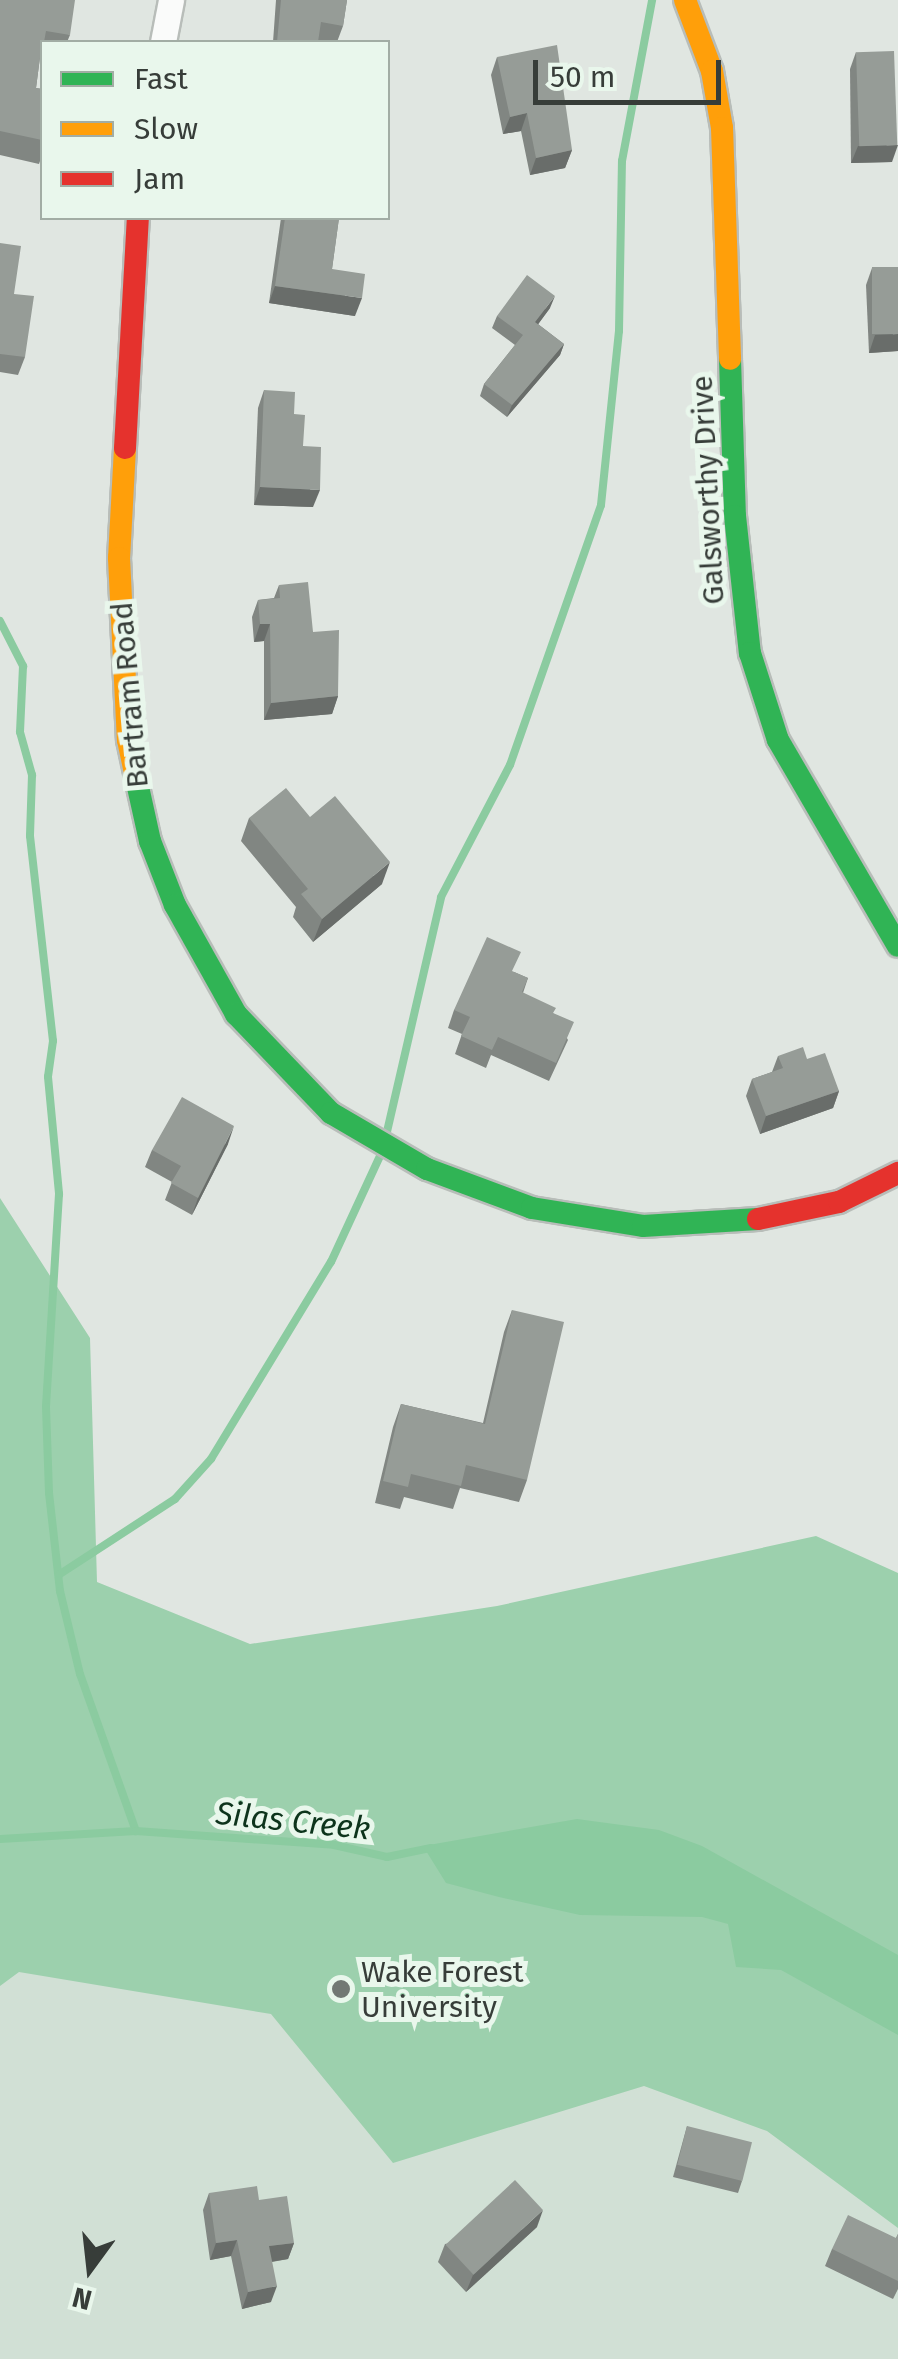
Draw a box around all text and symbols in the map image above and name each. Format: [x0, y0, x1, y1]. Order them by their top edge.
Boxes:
legend [40, 40, 390, 220]
scale bar [538, 40, 726, 102]
text: 50 m [550, 59, 615, 95]
text: Fast [134, 61, 188, 97]
text: Slow [134, 111, 198, 147]
text: Jam [134, 161, 185, 197]
street label: Galsworthy Drive [684, 375, 732, 605]
street label: Bartram Road [104, 600, 156, 790]
water label: Silas Creek [214, 1794, 372, 1848]
place label: Wake Forest University [361, 1954, 524, 2024]
marker: Wake Forest University [330, 1978, 352, 2000]
north arrow [40, 2219, 140, 2319]
text: N [69, 2280, 95, 2317]

